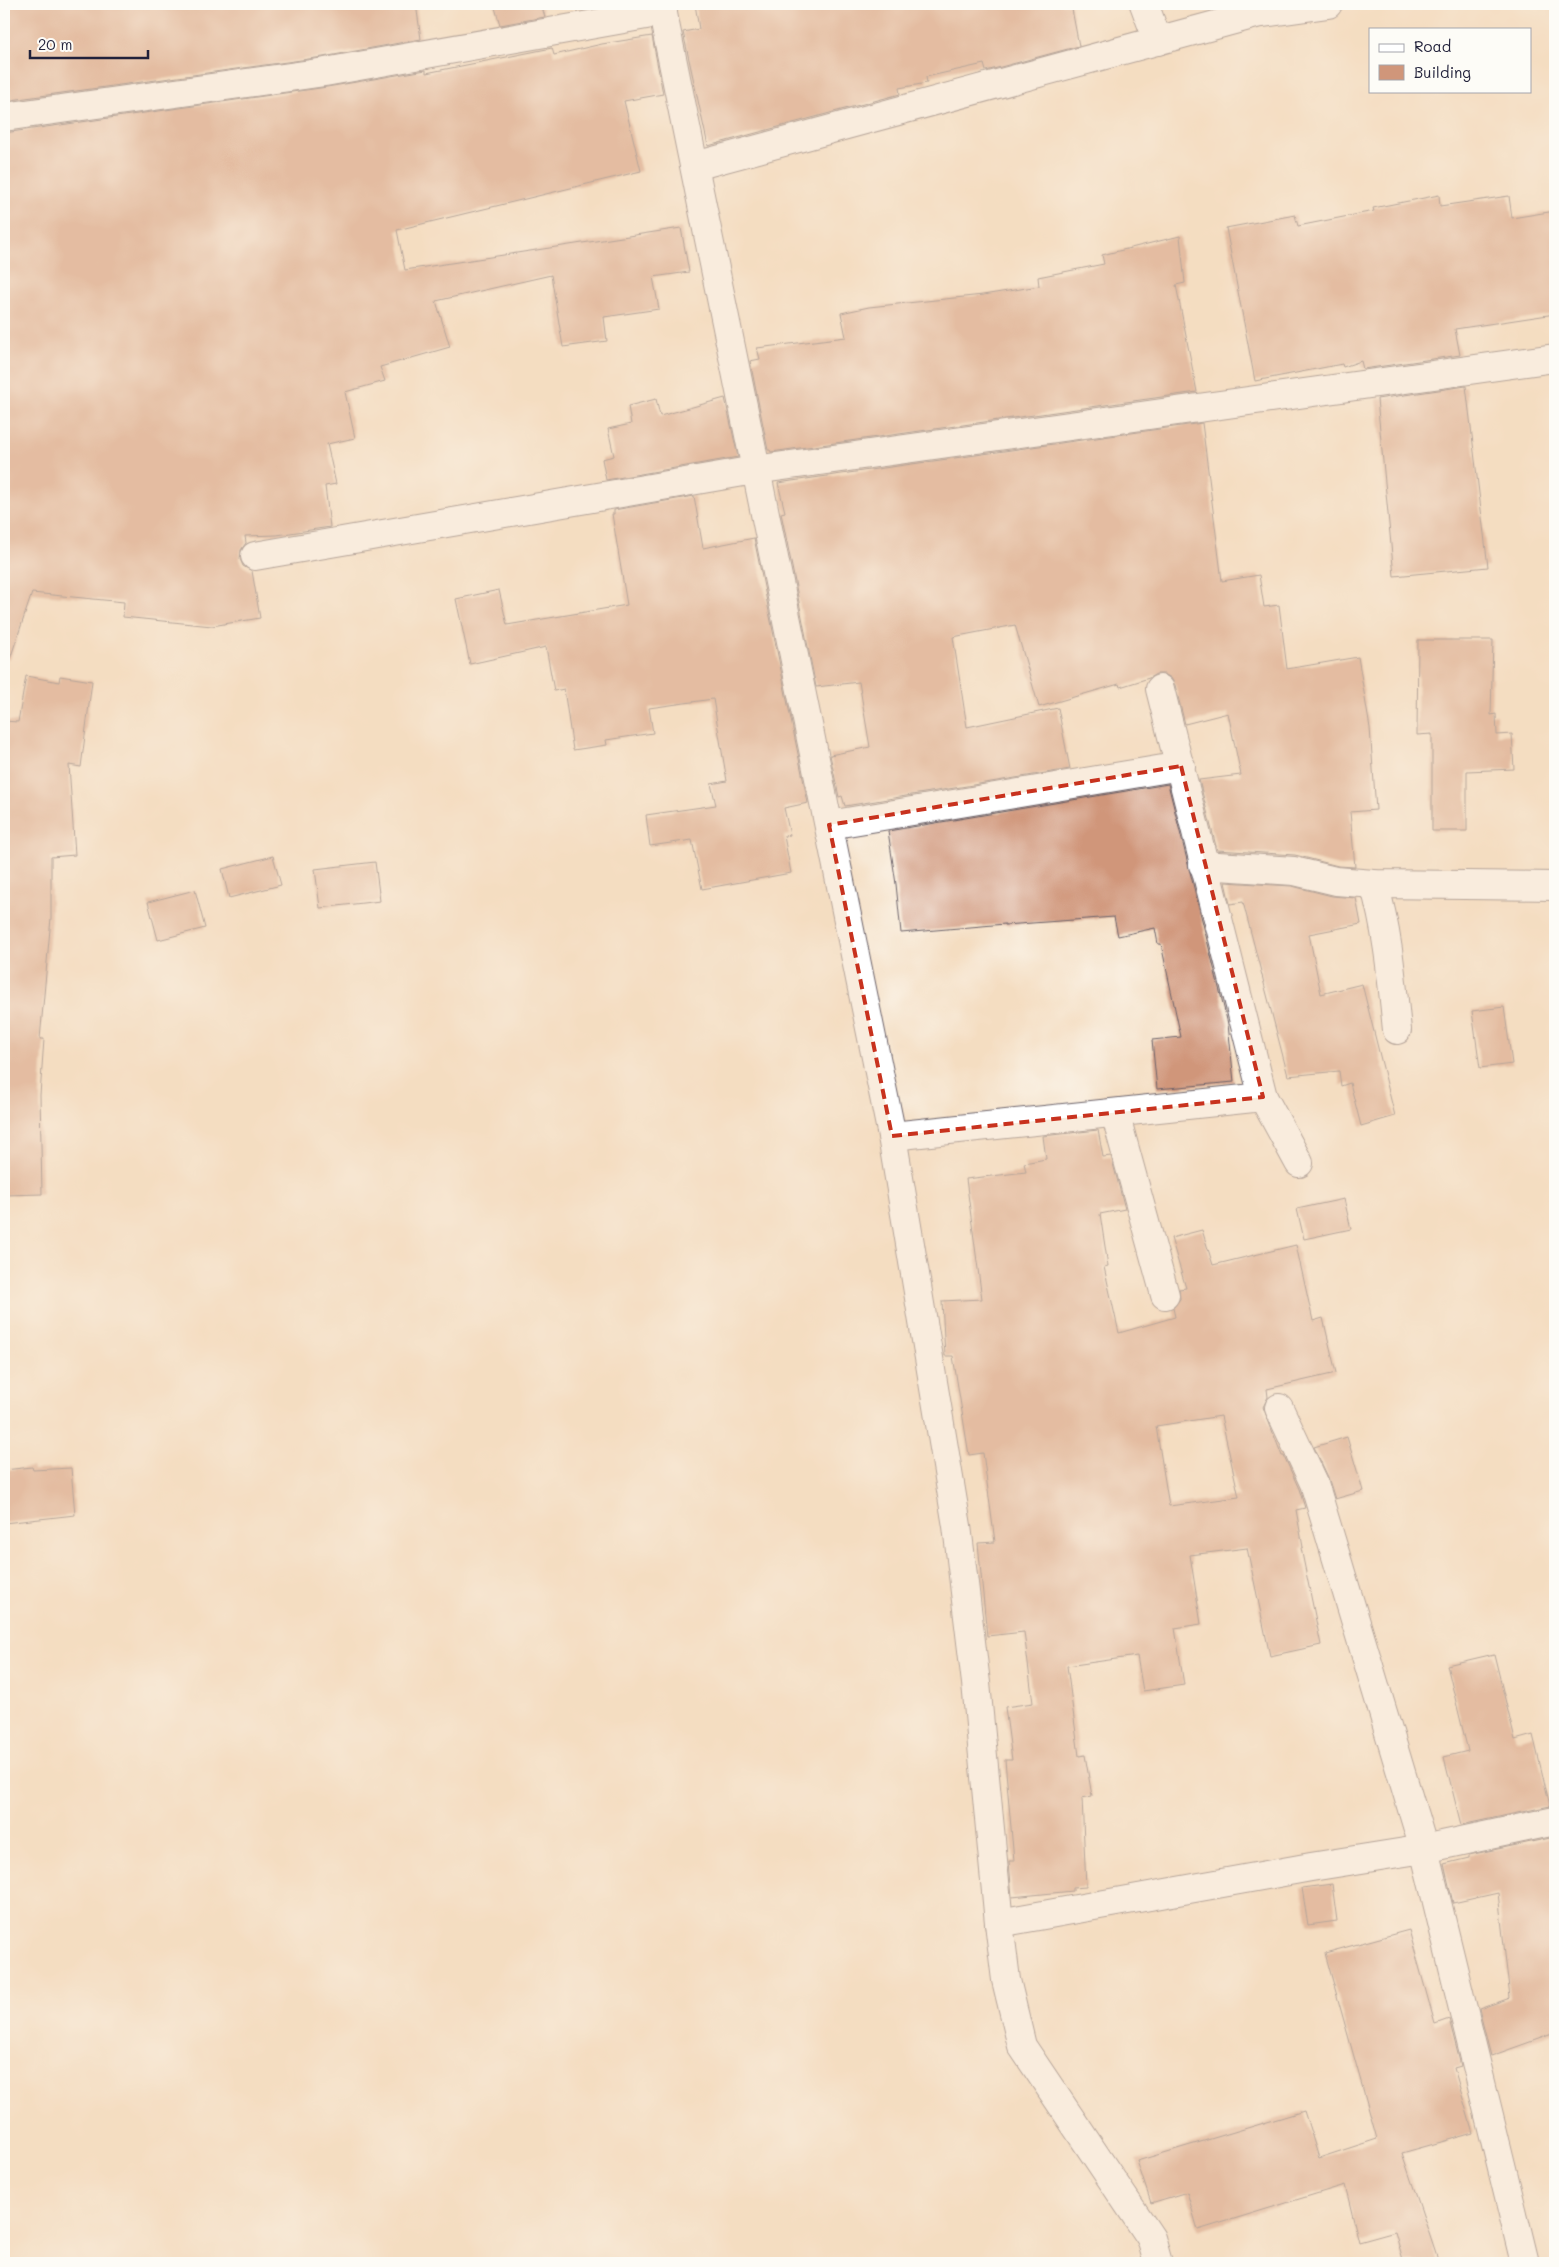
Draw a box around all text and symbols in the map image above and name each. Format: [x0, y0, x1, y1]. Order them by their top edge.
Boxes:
scale bar [30, 28, 148, 60]
legend [1369, 28, 1532, 92]
text: 20 m [38, 34, 72, 54]
text: Road [1414, 36, 1451, 56]
text: Building [1414, 62, 1471, 82]

